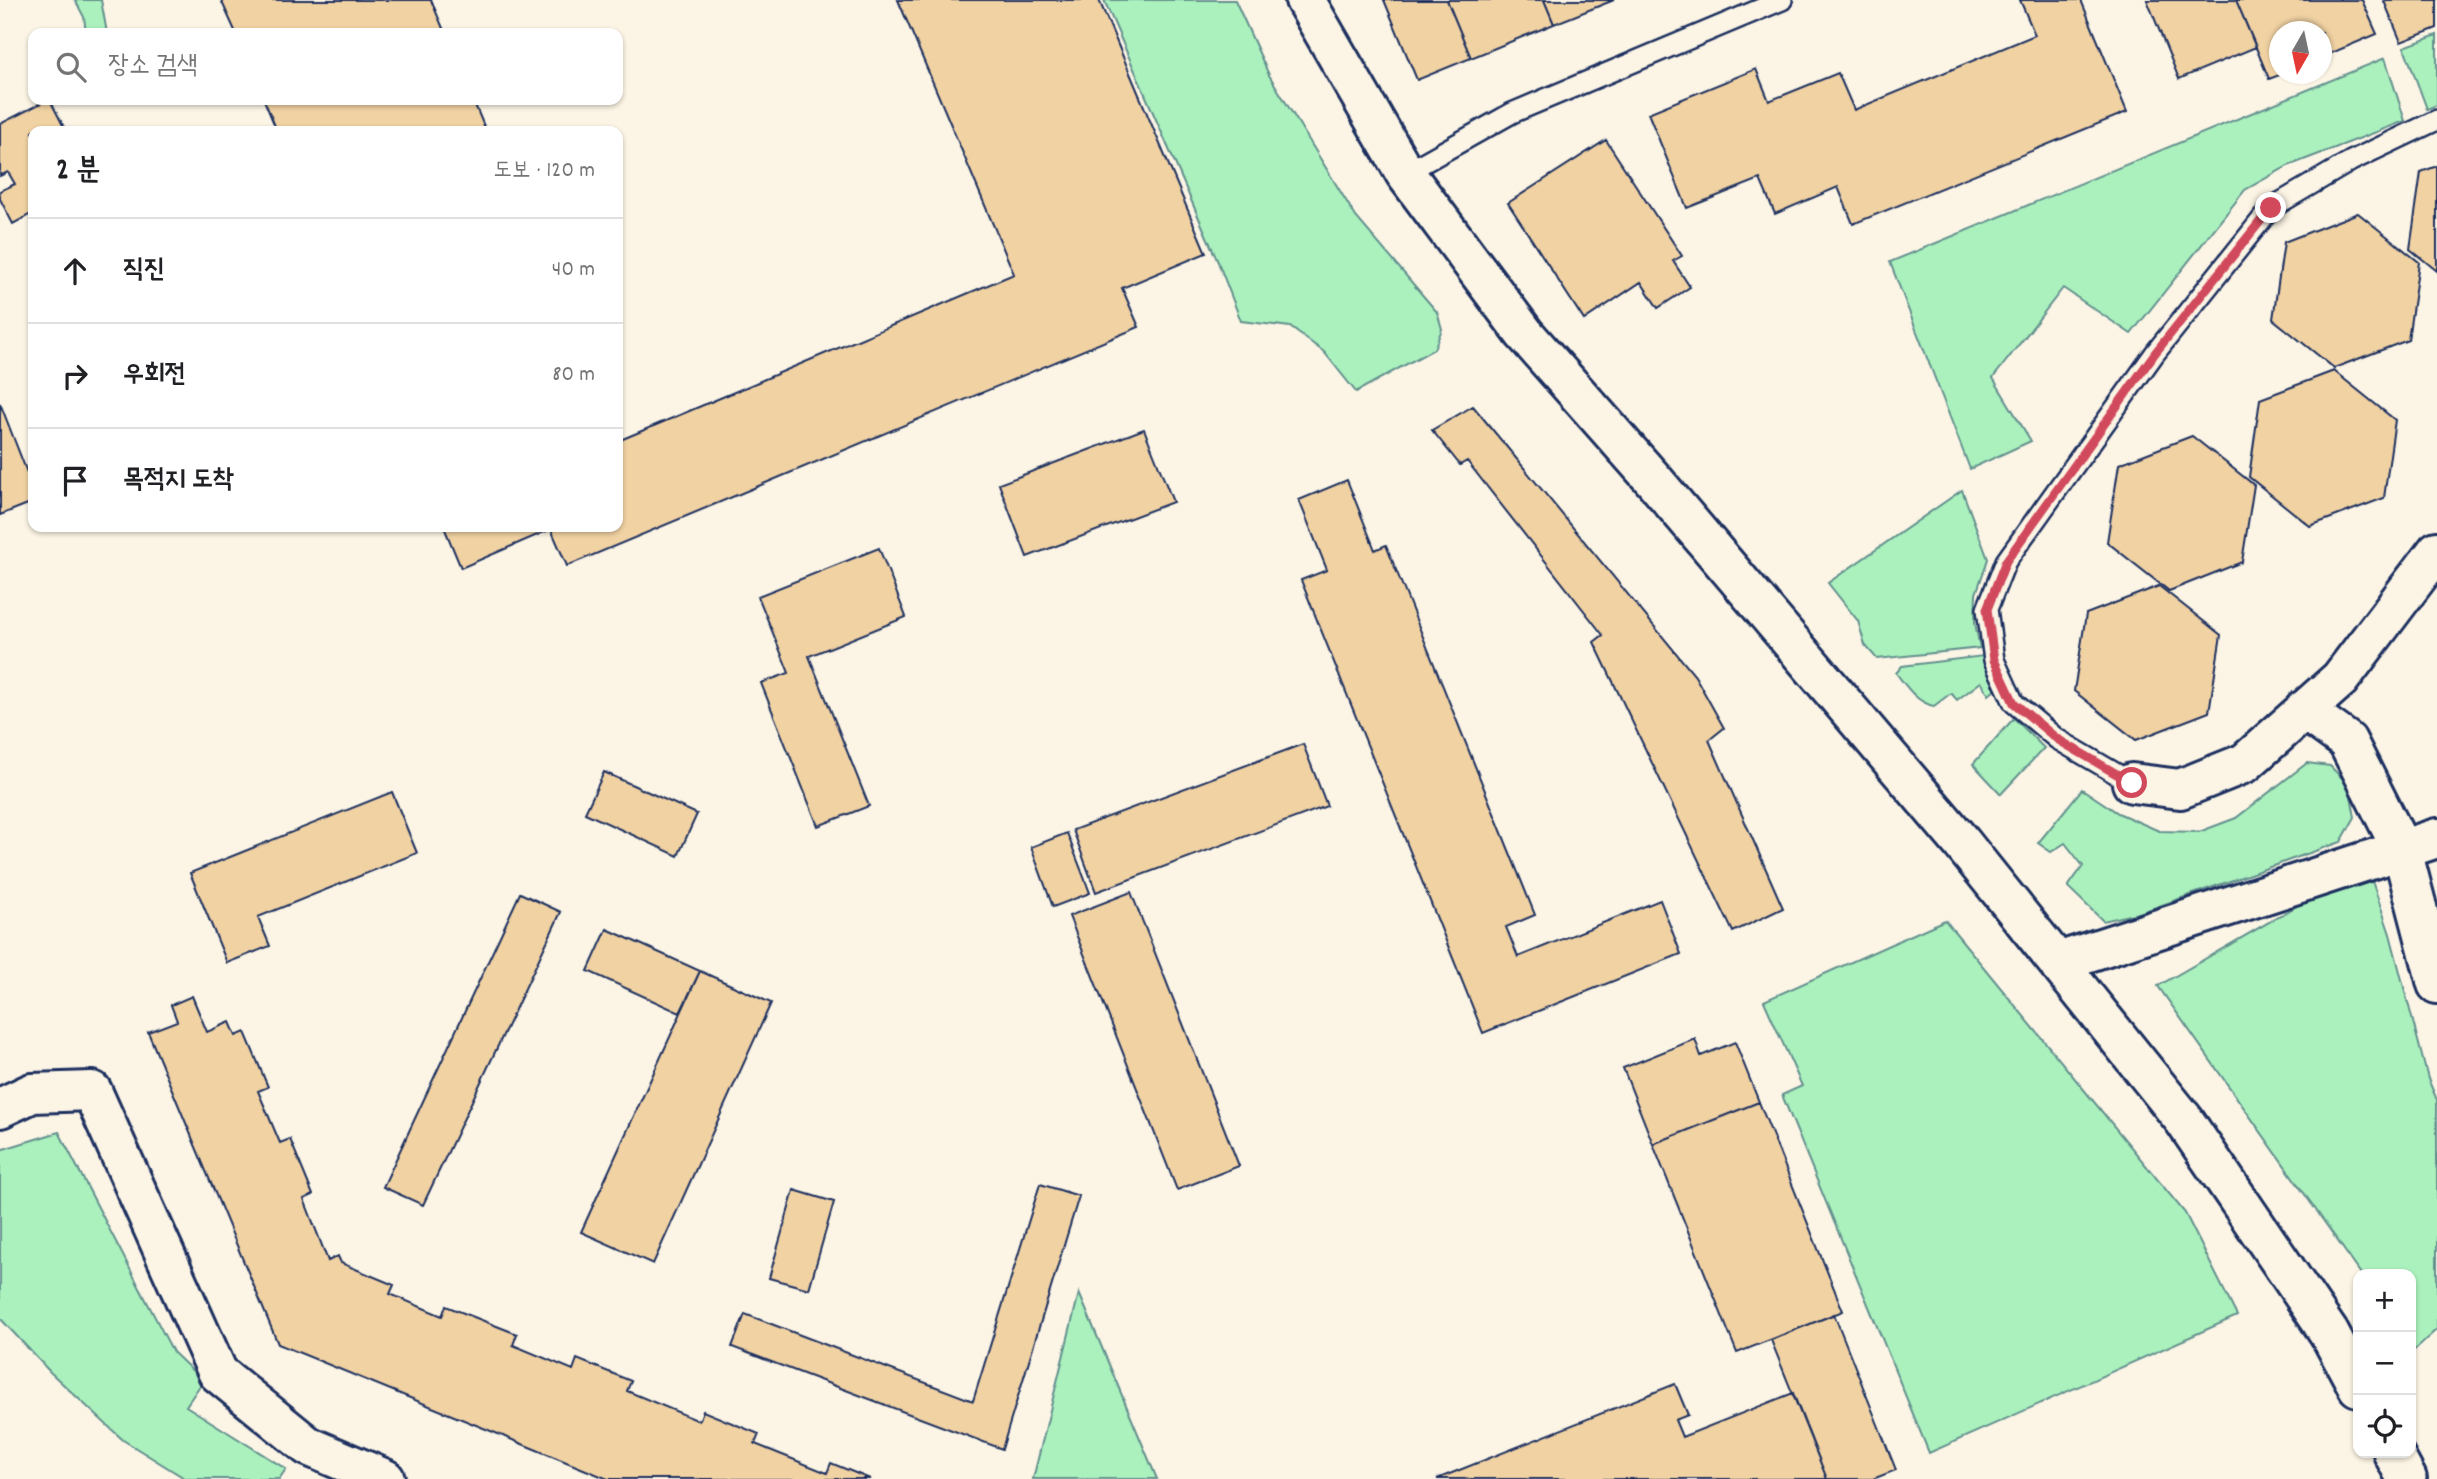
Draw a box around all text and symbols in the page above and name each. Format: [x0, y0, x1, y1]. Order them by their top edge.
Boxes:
north arrow [2269, 21, 2332, 84]
search box [28, 28, 623, 105]
icon: search [52, 48, 90, 86]
text: 장소 검색 [108, 48, 198, 85]
text: 2 분 [56, 151, 100, 194]
text: 도보 · 120 m [493, 155, 595, 188]
route end [2255, 192, 2286, 223]
icon: ahead [56, 252, 94, 290]
text: 직진 [123, 252, 165, 289]
text: 40 m [552, 254, 595, 287]
icon: right [56, 357, 94, 395]
text: 우회전 [123, 357, 186, 394]
text: 80 m [552, 359, 595, 392]
icon: arrive [56, 462, 94, 500]
text: 목적지 도착 [123, 462, 234, 499]
route start [2116, 767, 2147, 798]
map controls [2353, 1269, 2416, 1458]
button: + [2353, 1269, 2416, 1332]
button: − [2353, 1332, 2416, 1395]
button: locate [2353, 1395, 2416, 1458]

